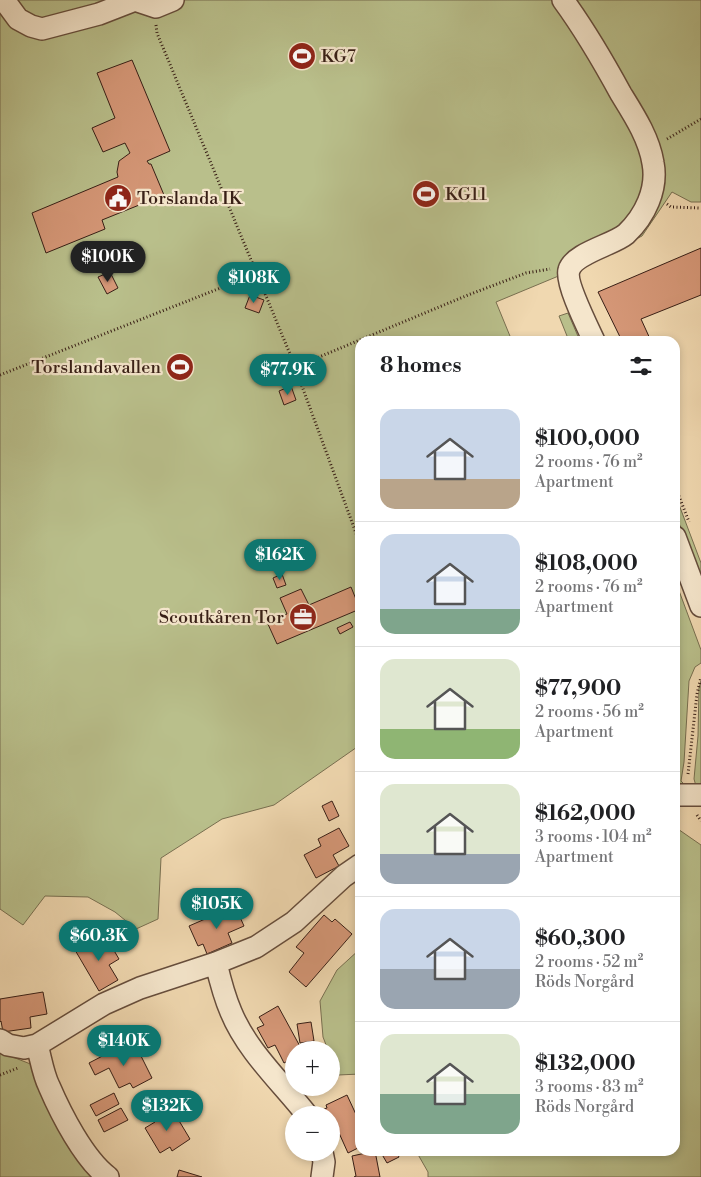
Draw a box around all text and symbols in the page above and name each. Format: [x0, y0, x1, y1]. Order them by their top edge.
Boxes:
sports icon: KG7 [287, 41, 317, 71]
place label: KG7 [321, 45, 356, 68]
sports icon: KG11 [411, 179, 441, 209]
public building icon: Torslanda IK [103, 183, 133, 213]
place label: KG11 [445, 183, 487, 206]
place label: Torslanda IK [137, 187, 244, 210]
pin: $100K [73, 240, 143, 283]
text: $100K [82, 247, 134, 267]
pin: $108K [219, 262, 289, 304]
text: $108K [228, 268, 280, 288]
sports icon: Torslandavallen [165, 352, 195, 382]
icon: filters [627, 352, 655, 380]
text: 8 homes [380, 353, 462, 379]
pin: $77.9K [247, 354, 329, 396]
place label: Torslandavallen [31, 356, 161, 379]
text: $77.9K [261, 360, 315, 380]
text: $100,000 [535, 426, 640, 452]
icon: home [420, 429, 480, 489]
text: 2 rooms · 76 m² [535, 452, 643, 472]
text: Apartment [535, 472, 614, 492]
pin: $162K [245, 538, 315, 581]
text: $162K [255, 545, 305, 565]
text: $108,000 [535, 551, 638, 577]
icon: home [420, 554, 480, 614]
text: 2 rooms · 76 m² [535, 577, 643, 597]
text: Apartment [535, 597, 614, 617]
office icon: Scoutkåren Tor [288, 602, 318, 632]
place label: Scoutkåren Tor [159, 606, 284, 629]
text: $77,900 [535, 676, 621, 702]
icon: home [420, 679, 480, 739]
text: 2 rooms · 56 m² [535, 702, 644, 722]
text: Apartment [535, 722, 614, 742]
text: $162,000 [535, 801, 635, 827]
icon: home [420, 804, 480, 864]
text: 3 rooms · 104 m² [535, 827, 652, 847]
text: Apartment [535, 847, 614, 867]
pin: $105K [182, 888, 252, 930]
text: $105K [191, 894, 243, 914]
pin: $60.3K [58, 920, 140, 962]
text: $60.3K [70, 926, 128, 946]
text: $60,300 [535, 926, 626, 952]
icon: home [420, 929, 480, 989]
text: 2 rooms · 52 m² [535, 952, 643, 972]
text: Röds Norgård [535, 972, 634, 992]
pin: $140K [89, 1024, 159, 1067]
text: $140K [98, 1031, 150, 1051]
map controls [285, 1041, 340, 1161]
button: + [285, 1041, 340, 1096]
text: $132,000 [535, 1051, 636, 1077]
icon: home [420, 1054, 480, 1114]
text: 3 rooms · 83 m² [535, 1077, 644, 1097]
pin: $132K [132, 1090, 202, 1132]
text: $132K [142, 1096, 192, 1116]
text: Röds Norgård [535, 1097, 634, 1117]
button: − [285, 1106, 340, 1161]

